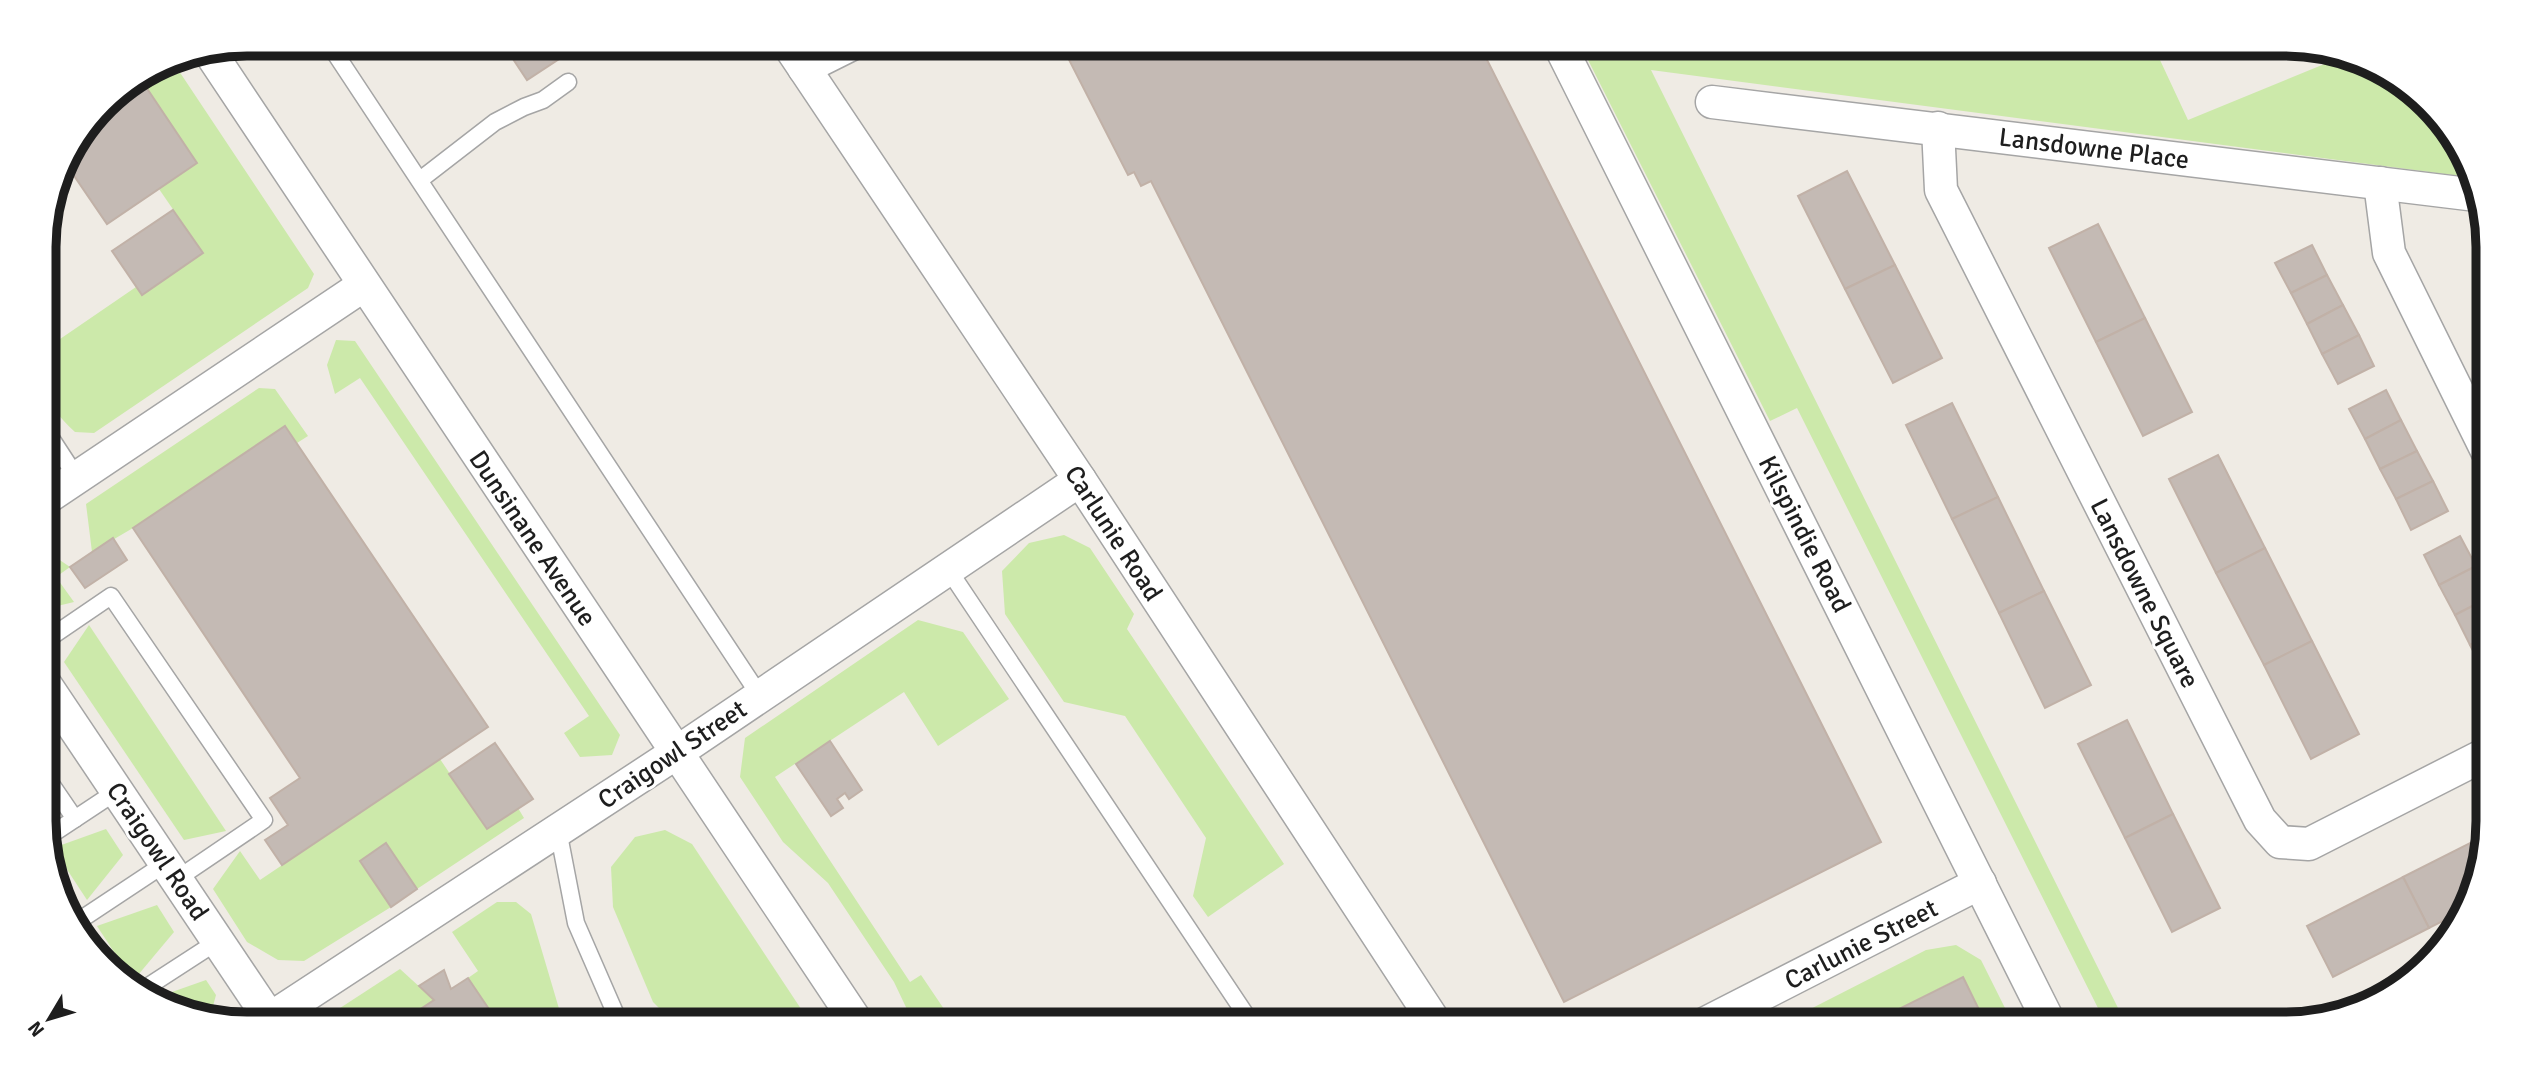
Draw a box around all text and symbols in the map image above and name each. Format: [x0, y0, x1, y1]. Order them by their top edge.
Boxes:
street label: Lansdowne Place [1997, 121, 2191, 177]
street label: Dunsinane Avenue [461, 444, 603, 633]
street label: Kilspindie Road [1751, 451, 1857, 618]
street label: Carlunie Road [1057, 460, 1169, 607]
street label: Lansdowne Square [2083, 493, 2206, 694]
street label: Craigowl Street [592, 693, 753, 816]
street label: Craigowl Road [99, 776, 215, 927]
street label: Carlunie Street [1780, 893, 1943, 997]
north arrow [14, 984, 84, 1054]
text: N [23, 1016, 50, 1041]

